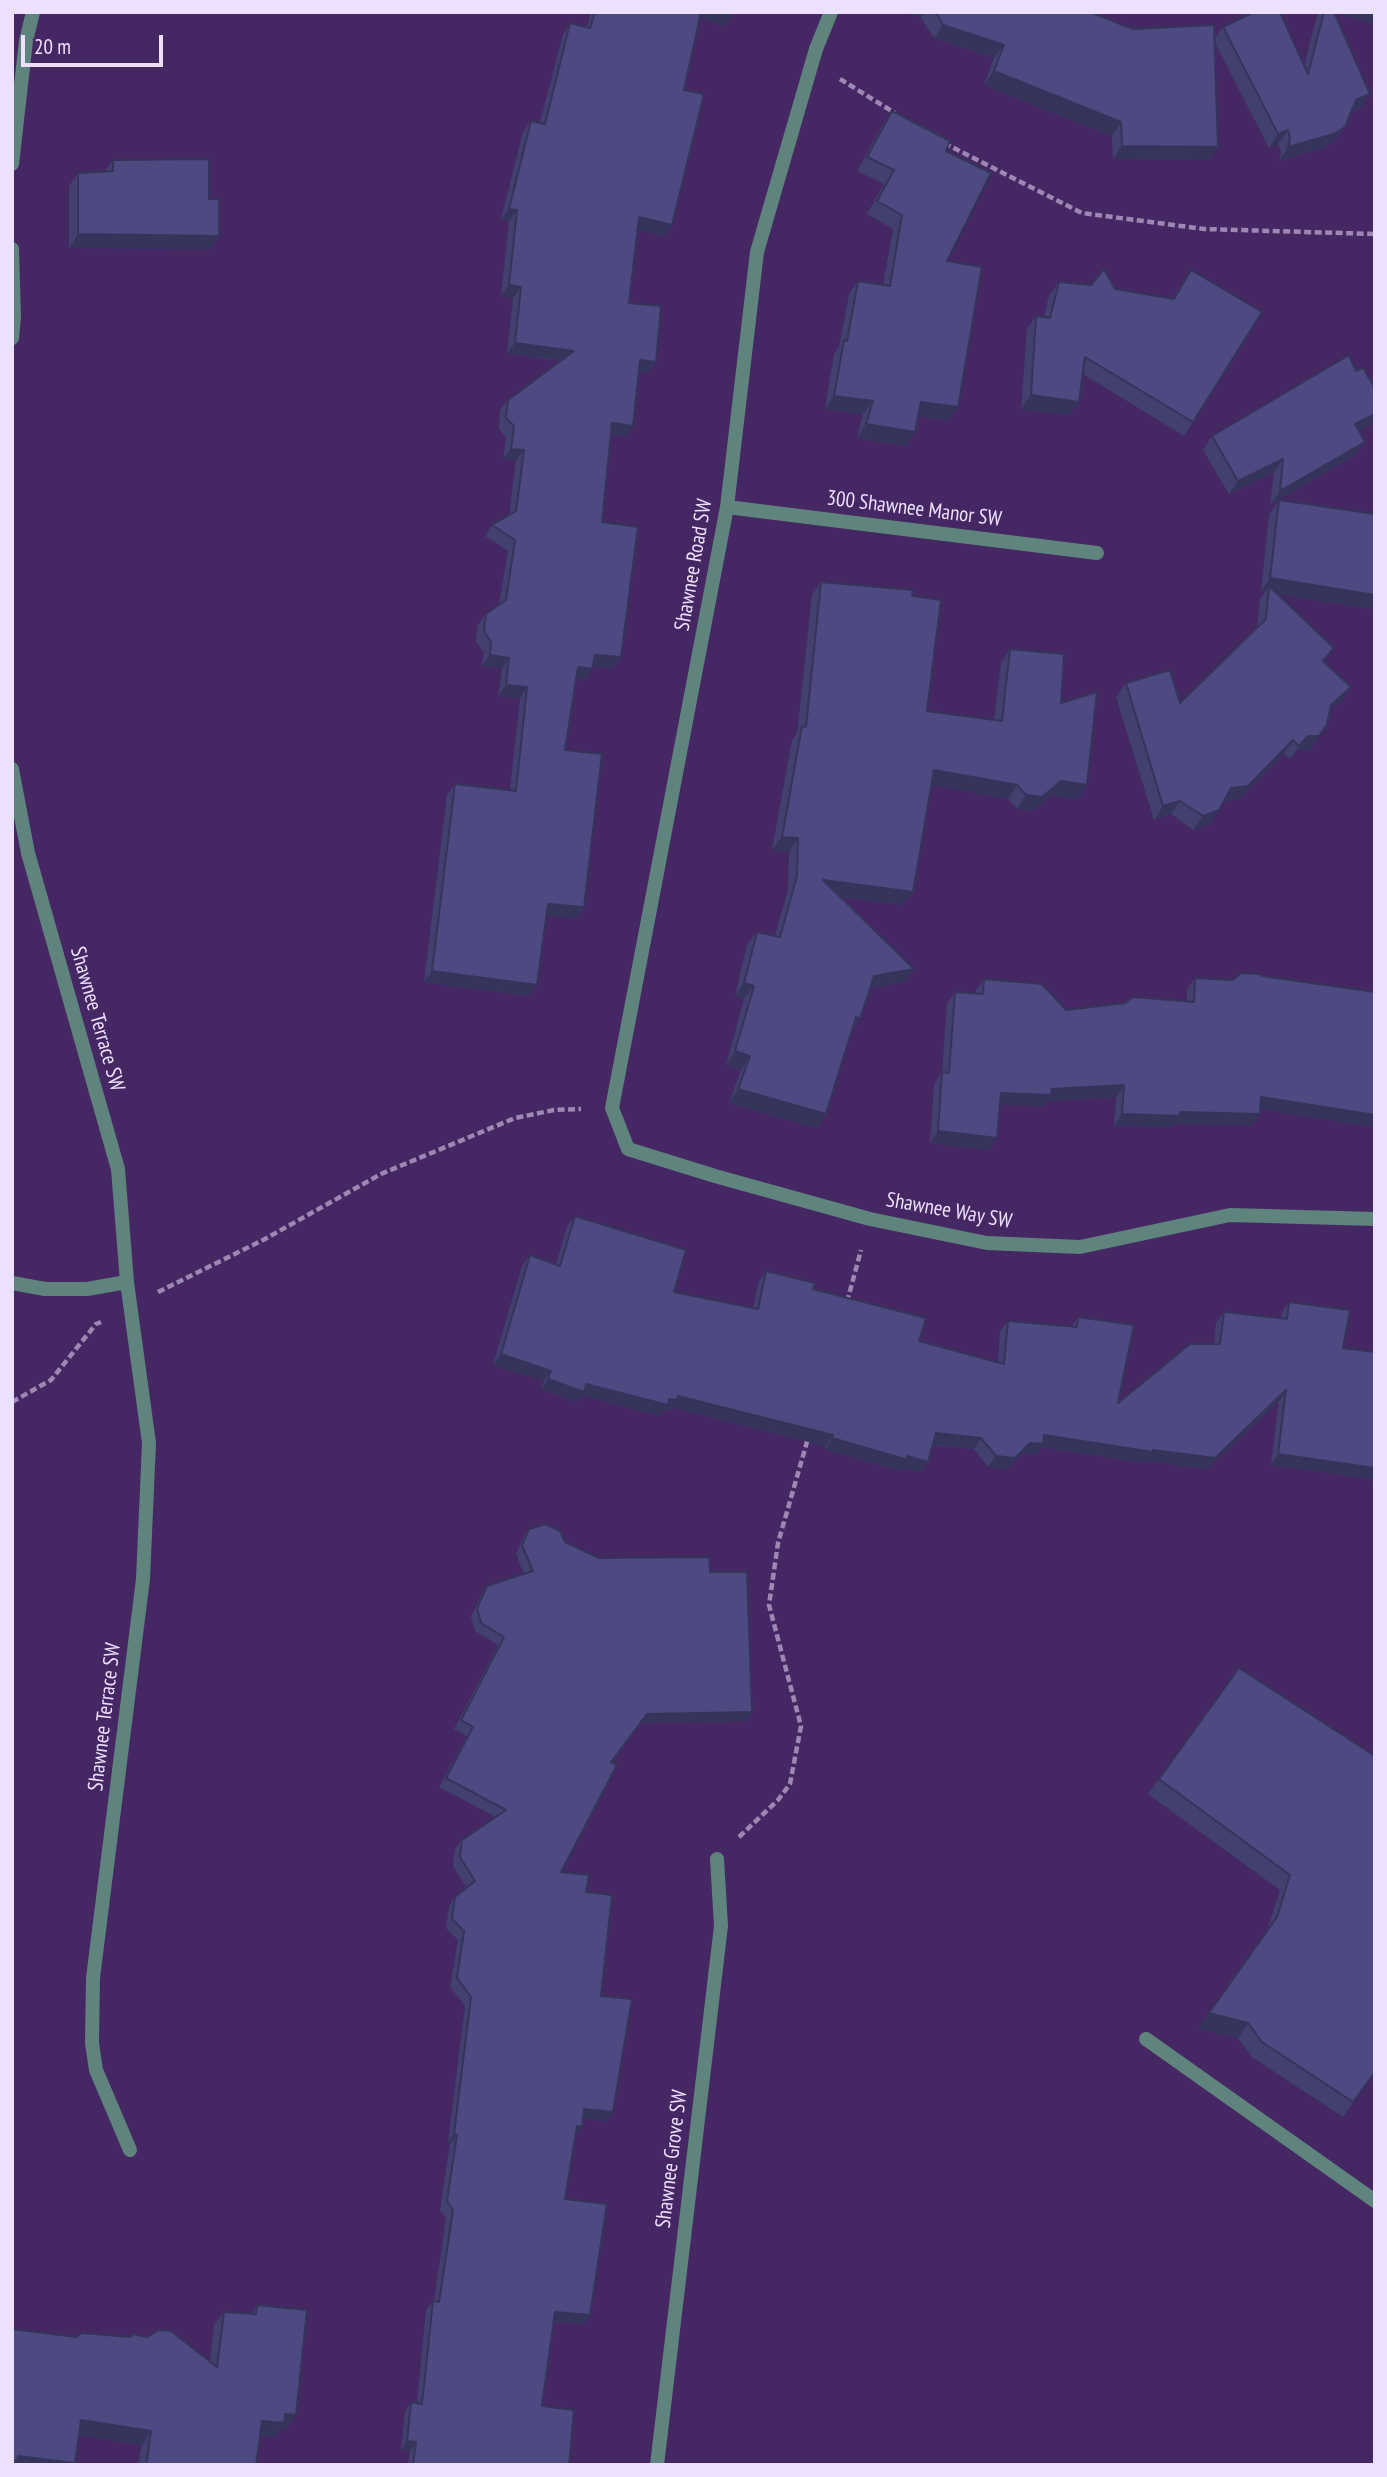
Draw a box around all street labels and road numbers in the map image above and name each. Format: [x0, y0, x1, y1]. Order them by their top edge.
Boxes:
street label: 300 Shawnee Manor SW [825, 486, 1003, 532]
street label: Shawnee Road SW [670, 497, 718, 633]
street label: Shawnee Terrace SW [64, 944, 130, 1094]
street label: Shawnee Way SW [884, 1188, 1014, 1234]
street label: Shawnee Terrace SW [83, 1642, 127, 1792]
street label: Shawnee Grove SW [651, 2088, 693, 2230]

